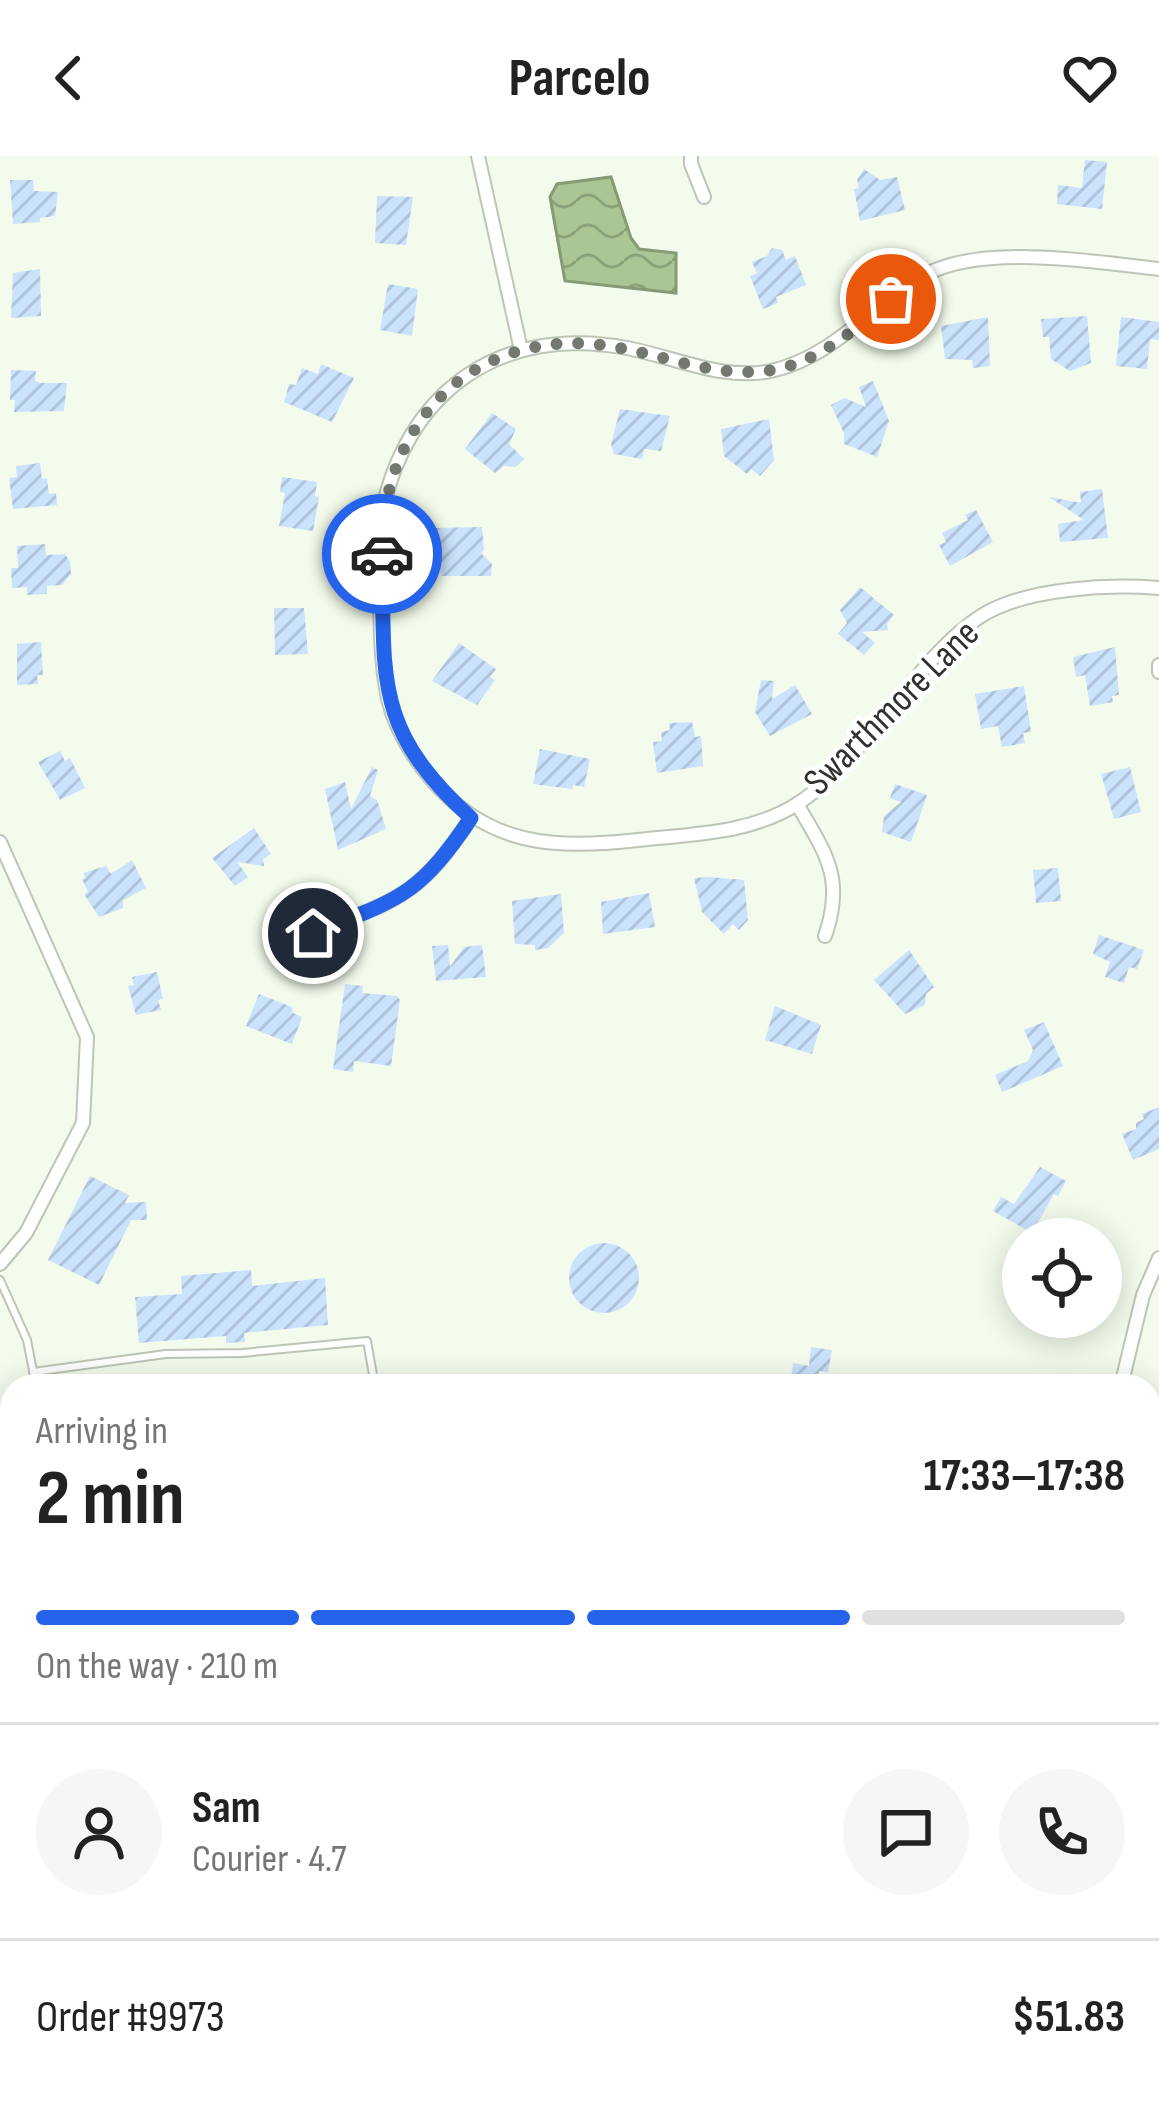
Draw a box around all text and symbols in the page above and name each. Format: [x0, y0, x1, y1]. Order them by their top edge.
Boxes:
icon: back [36, 45, 102, 111]
icon: heart [1057, 45, 1123, 111]
text: Parcelo [508, 46, 651, 111]
pin [840, 248, 942, 350]
icon: bag [858, 266, 924, 332]
courier [322, 494, 442, 614]
icon: car [349, 521, 415, 587]
street label: Swarthmore Lane [794, 610, 990, 806]
pin [262, 882, 364, 984]
icon: home [280, 900, 346, 966]
map controls [1002, 1218, 1122, 1338]
button: locate [1002, 1218, 1122, 1338]
text: Arriving in [36, 1408, 168, 1455]
text: 17:33–17:38 [924, 1449, 1125, 1504]
text: 2 min [36, 1453, 185, 1546]
text: On the way · 210 m [36, 1643, 278, 1690]
button: person [36, 1769, 162, 1895]
button: chat [843, 1769, 969, 1895]
button: phone [999, 1769, 1125, 1895]
text: Sam [192, 1781, 261, 1836]
text: Courier · 4.7 [192, 1836, 347, 1883]
text: Order #9973 [36, 1990, 225, 2045]
text: $51.83 [1012, 1990, 1125, 2045]

